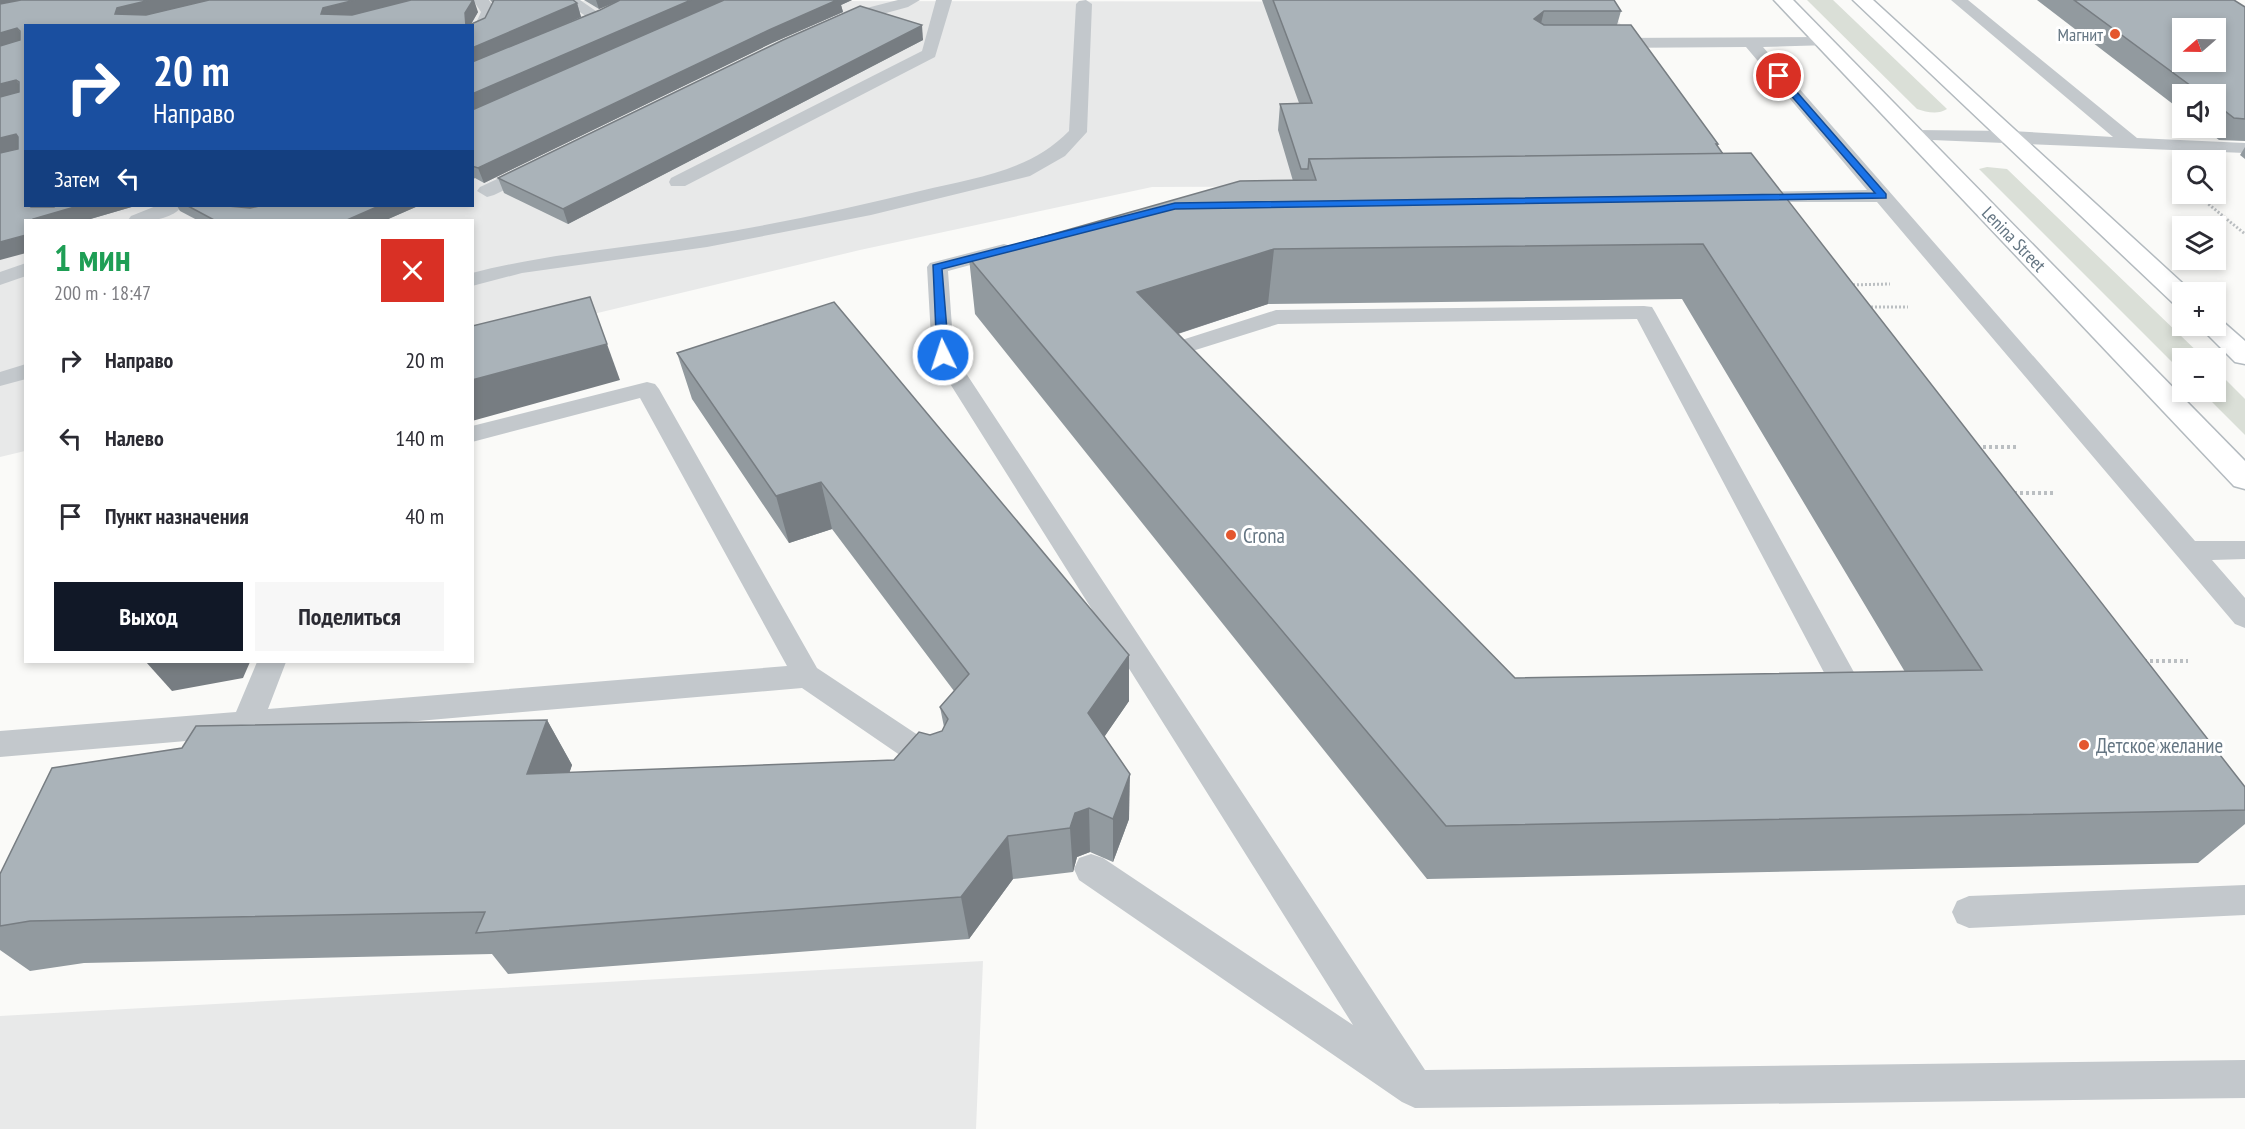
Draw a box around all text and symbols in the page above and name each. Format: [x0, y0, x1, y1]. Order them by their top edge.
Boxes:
north arrow [2172, 18, 2226, 72]
map controls [2172, 18, 2226, 402]
place label: Магнит [2058, 23, 2103, 46]
marker: Магнит [2108, 27, 2122, 41]
text: 20 m [153, 43, 230, 98]
icon: right [54, 48, 132, 126]
pin [1753, 50, 1804, 101]
icon: arrive [1762, 59, 1795, 92]
button: sound [2172, 84, 2226, 138]
text: Направо [153, 96, 235, 130]
button: search [2172, 150, 2226, 204]
icon: left [112, 162, 145, 195]
text: Затем [54, 165, 100, 193]
street label: Lenina Street [1977, 201, 2051, 277]
button: layers [2172, 216, 2226, 270]
text: 1 мин [54, 234, 131, 281]
button: close [381, 239, 444, 302]
text: 200 m · 18:47 [54, 280, 151, 306]
button: + [2172, 282, 2226, 336]
position arrow [911, 323, 975, 387]
icon: right [54, 344, 87, 377]
text: Направо [105, 346, 173, 374]
text: 20 m [405, 346, 444, 374]
button: − [2172, 348, 2226, 402]
icon: left [54, 422, 87, 455]
text: Налево [105, 424, 164, 452]
text: 140 m [395, 424, 444, 452]
icon: arrive [54, 500, 87, 533]
text: Пункт назначения [105, 502, 249, 530]
text: 40 m [405, 502, 444, 530]
place label: Crona [1243, 522, 1285, 549]
marker: Crona [1224, 528, 1238, 542]
button: Выход [54, 582, 243, 651]
button: Поделиться [255, 582, 444, 651]
place label: Детское желание [2096, 732, 2223, 759]
marker: Детское желание [2077, 738, 2091, 752]

